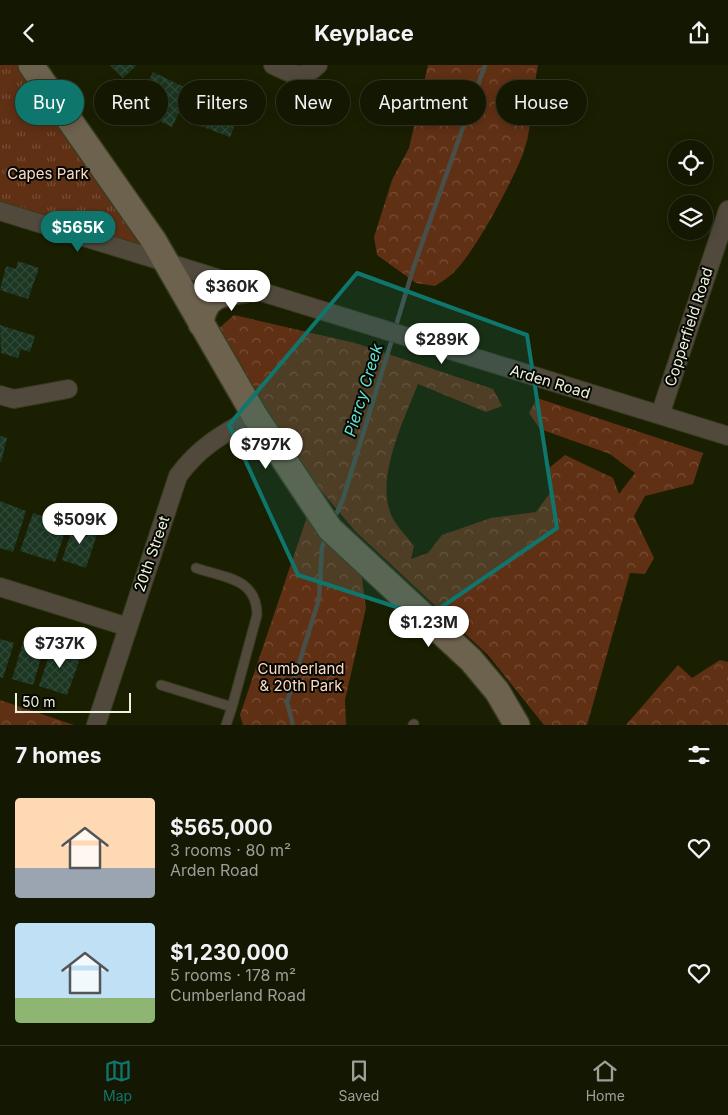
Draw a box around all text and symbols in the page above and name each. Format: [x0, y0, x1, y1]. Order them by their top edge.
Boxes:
icon: back [15, 19, 43, 47]
icon: share [685, 19, 713, 47]
text: Keyplace [314, 20, 414, 46]
chip: Buy [15, 80, 84, 125]
chip: Rent [94, 80, 168, 125]
chip: Filters [178, 80, 266, 125]
chip: New [276, 80, 350, 125]
chip: Apartment [360, 80, 486, 125]
chip: House [496, 80, 587, 125]
map controls [668, 140, 713, 240]
button: locate [668, 140, 713, 185]
park label: Capes Park [7, 164, 90, 183]
button: layers [668, 195, 713, 240]
pin: $565K [43, 211, 113, 253]
text: $565K [52, 217, 104, 237]
street label: Copperfield Road [660, 265, 717, 389]
pin: $360K [197, 269, 267, 312]
text: $360K [205, 276, 259, 296]
pin: $289K [407, 323, 477, 365]
text: $289K [416, 329, 468, 349]
water label: Piercy Creek [339, 341, 387, 439]
street label: Arden Road [508, 360, 593, 403]
pin: $797K [231, 427, 301, 470]
text: $797K [241, 434, 291, 454]
pin: $509K [45, 503, 115, 545]
text: $509K [53, 509, 107, 529]
street label: 20th Street [130, 513, 173, 594]
pin: $1.23M [388, 605, 470, 648]
text: $1.23M [400, 612, 458, 632]
pin: $737K [25, 627, 95, 669]
text: $737K [35, 633, 85, 653]
park label: Cumberland & 20th Park [258, 659, 344, 695]
scale bar [15, 690, 131, 713]
text: 50 m [22, 693, 56, 710]
icon: filters [685, 741, 713, 769]
text: 7 homes [15, 743, 102, 768]
text: $565,000 [170, 815, 273, 840]
icon: home [55, 818, 115, 878]
icon: heart [685, 834, 713, 862]
text: 3 rooms · 80 m² [170, 840, 291, 860]
text: Arden Road [170, 860, 258, 880]
text: $1,230,000 [170, 940, 289, 965]
icon: home [55, 943, 115, 1003]
icon: heart [685, 959, 713, 987]
text: 5 rooms · 178 m² [170, 965, 296, 985]
text: Cumberland Road [170, 985, 306, 1005]
tab: Map [103, 1057, 132, 1104]
tab: Saved [338, 1057, 379, 1104]
tab: Home [586, 1057, 625, 1104]

